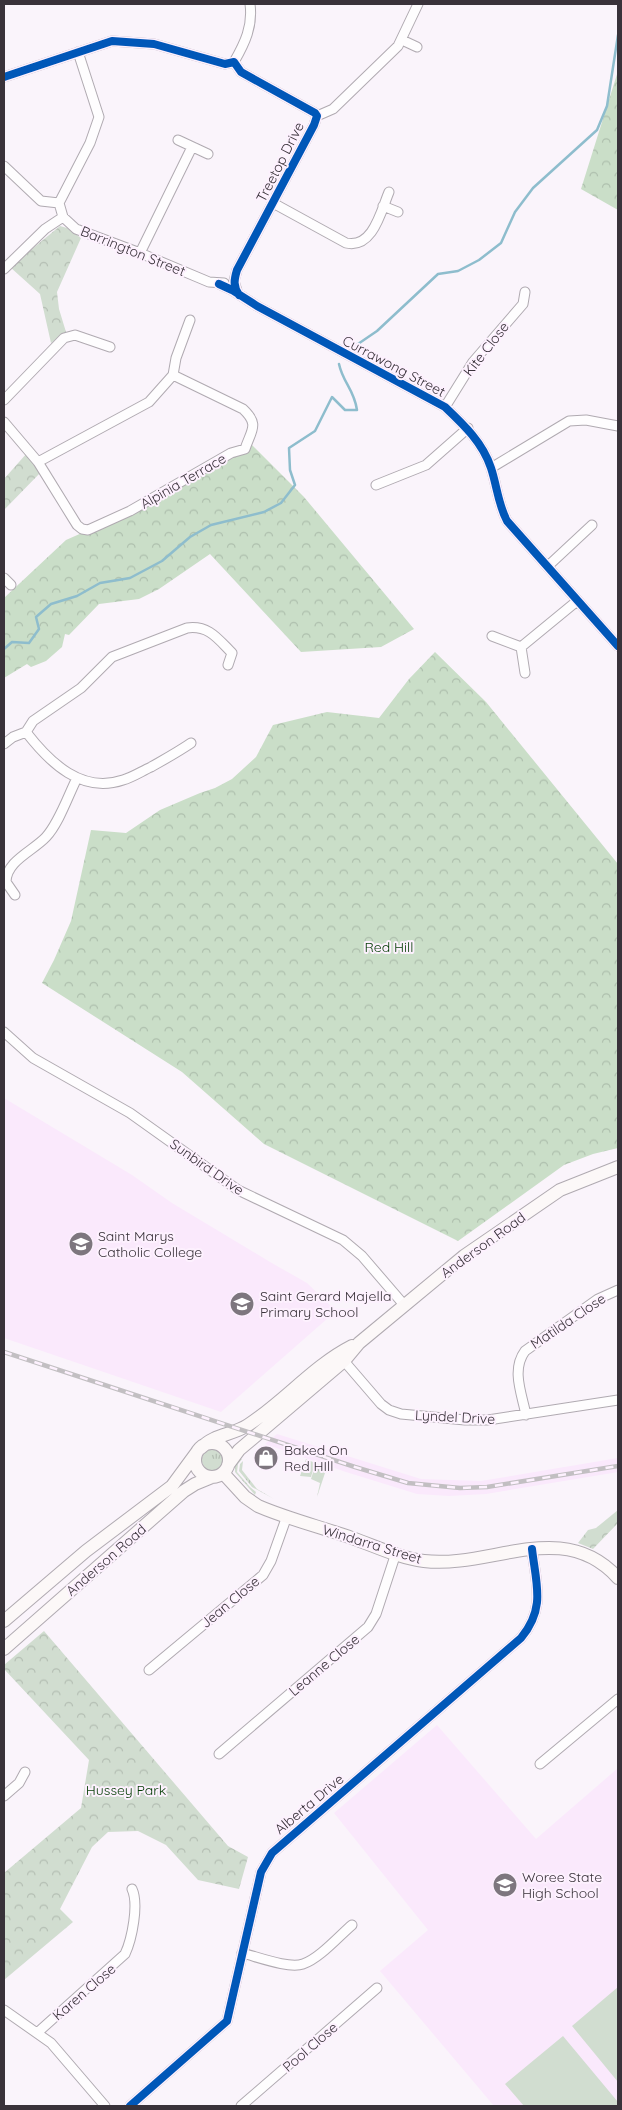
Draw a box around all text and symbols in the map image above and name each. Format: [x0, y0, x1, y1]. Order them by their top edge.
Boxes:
street label: Treetop Drive [252, 119, 308, 205]
street label: Barrington Street [78, 222, 188, 280]
street label: Kite Close [459, 318, 513, 380]
street label: Currawong Street [339, 331, 449, 401]
street label: Alpinia Terrace [137, 449, 229, 513]
park label: Red Hill [364, 938, 414, 956]
street label: Sunbird Drive [166, 1135, 248, 1199]
street label: Anderson Road [437, 1208, 529, 1282]
place label: Saint Marys Catholic College [98, 1227, 202, 1261]
school or university icon: Saint Marys Catholic College [68, 1231, 94, 1257]
place label: Saint Gerard Majella Primary School [260, 1287, 391, 1321]
street label: Matilda Close [527, 1289, 609, 1353]
school or university icon: Saint Gerard Majella Primary School [229, 1291, 255, 1317]
street label: Lyndel Drive [414, 1406, 496, 1428]
place label: Baked On Red HIll [284, 1441, 348, 1475]
shop icon: Baked On Red HIll [253, 1445, 279, 1471]
street label: Anderson Road [62, 1520, 150, 1600]
street label: Windarra Street [320, 1520, 424, 1568]
street label: Jean Close [197, 1572, 263, 1632]
street label: Leanne Close [285, 1630, 363, 1700]
street label: Alberta Drive [271, 1770, 347, 1838]
park label: Hussey Park [86, 1781, 166, 1799]
place label: Woree State High School [522, 1868, 602, 1902]
school or university icon: Woree State High School [492, 1872, 518, 1898]
street label: Karen Close [49, 1960, 119, 2024]
street label: Pool Close [279, 2018, 341, 2076]

